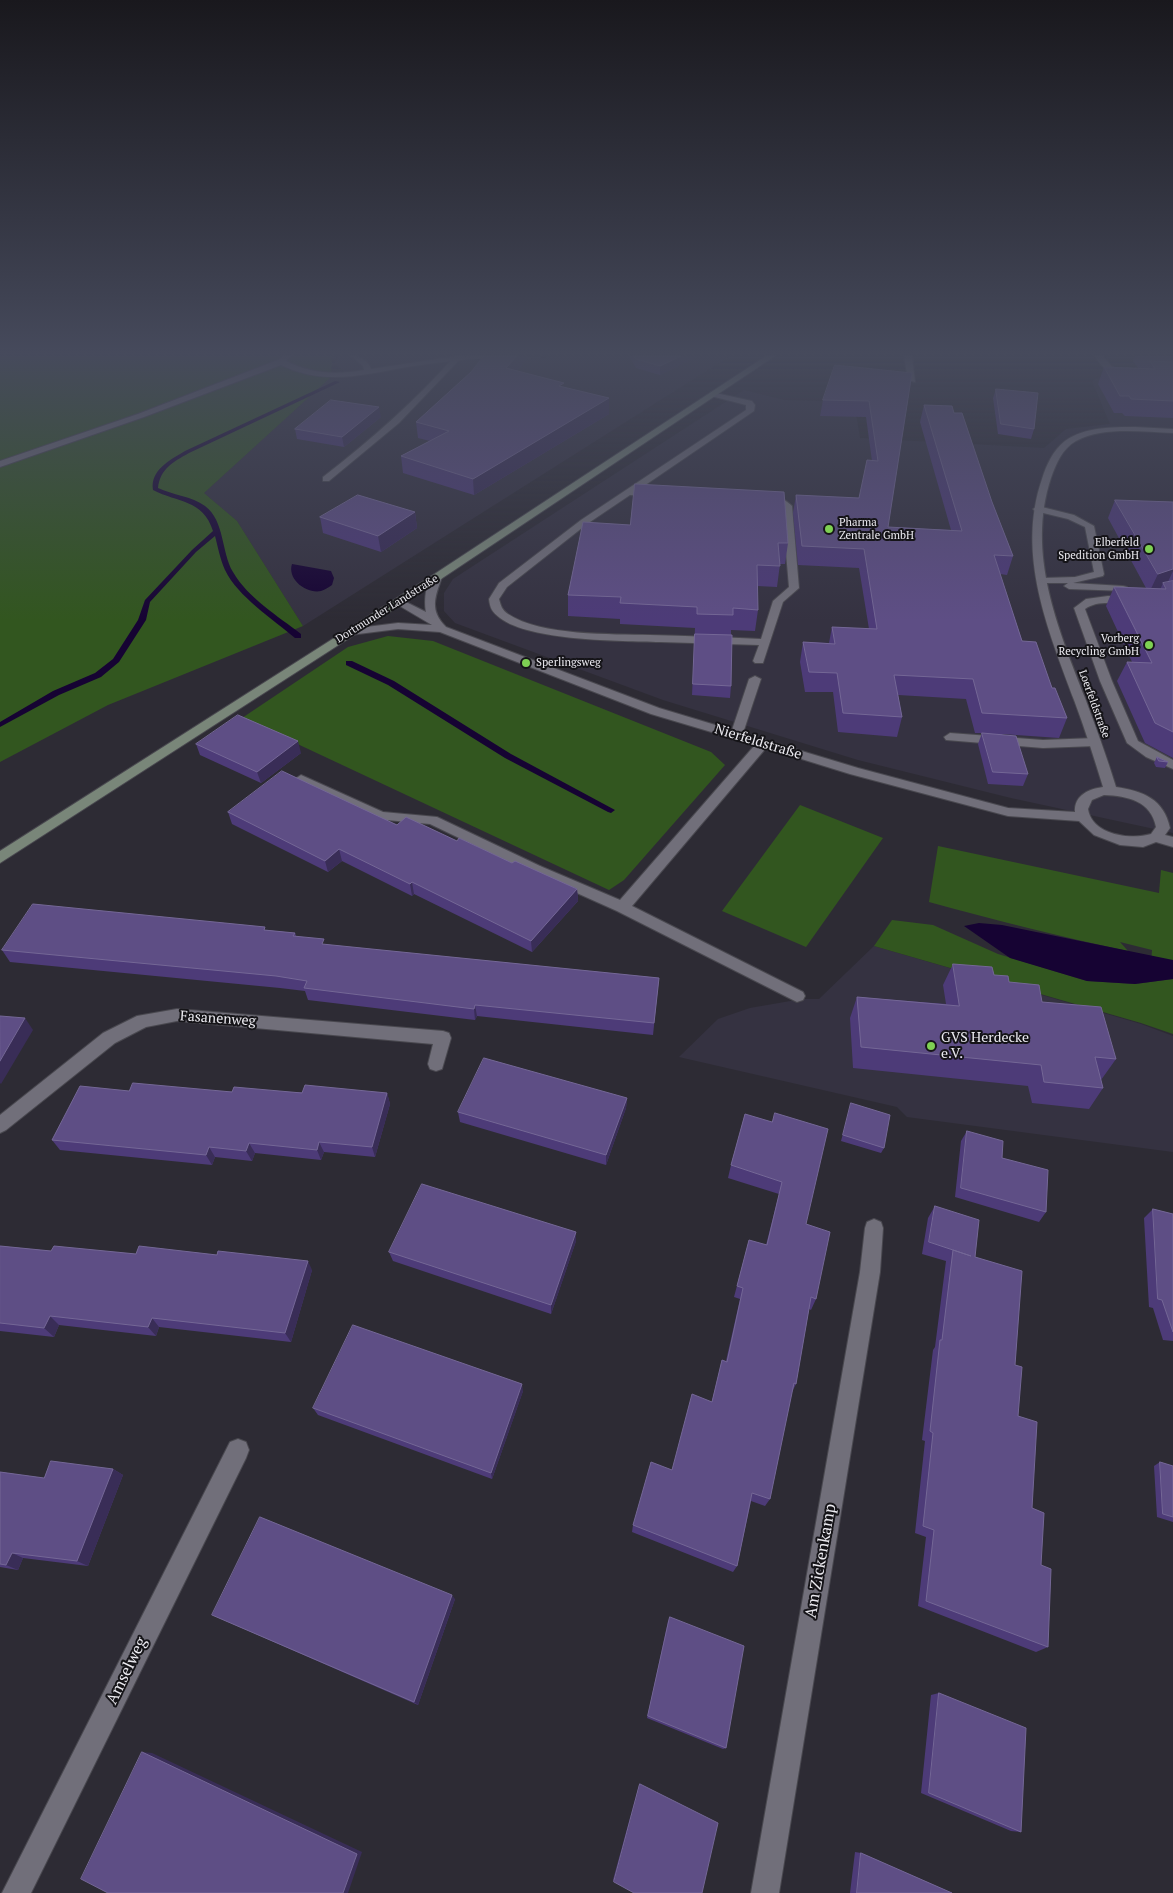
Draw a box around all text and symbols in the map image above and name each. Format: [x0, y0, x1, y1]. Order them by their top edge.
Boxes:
place label: Pharma Zentrale GmbH [839, 516, 914, 542]
marker: Pharma Zentrale GmbH [823, 523, 835, 535]
place label: Elberfeld Spedition GmbH [1058, 536, 1139, 562]
marker: Elberfeld Spedition GmbH [1143, 543, 1155, 555]
street label: Dortmunder Landstraße [333, 572, 441, 646]
place label: Vorberg Recycling GmbH [1058, 632, 1139, 658]
marker: Vorberg Recycling GmbH [1143, 639, 1155, 651]
place label: Sperlingsweg [536, 656, 601, 670]
marker: Sperlingsweg [520, 657, 532, 669]
street label: Loerfeldstraße [1076, 668, 1112, 740]
street label: Nierfeldstraße [712, 721, 804, 763]
street label: Fasanenweg [180, 1008, 256, 1030]
place label: GVS Herdecke e.V. [941, 1030, 1029, 1062]
marker: GVS Herdecke e.V. [925, 1040, 937, 1052]
street label: Am Zickenkamp [802, 1502, 840, 1620]
street label: Amselweg [102, 1634, 152, 1708]

